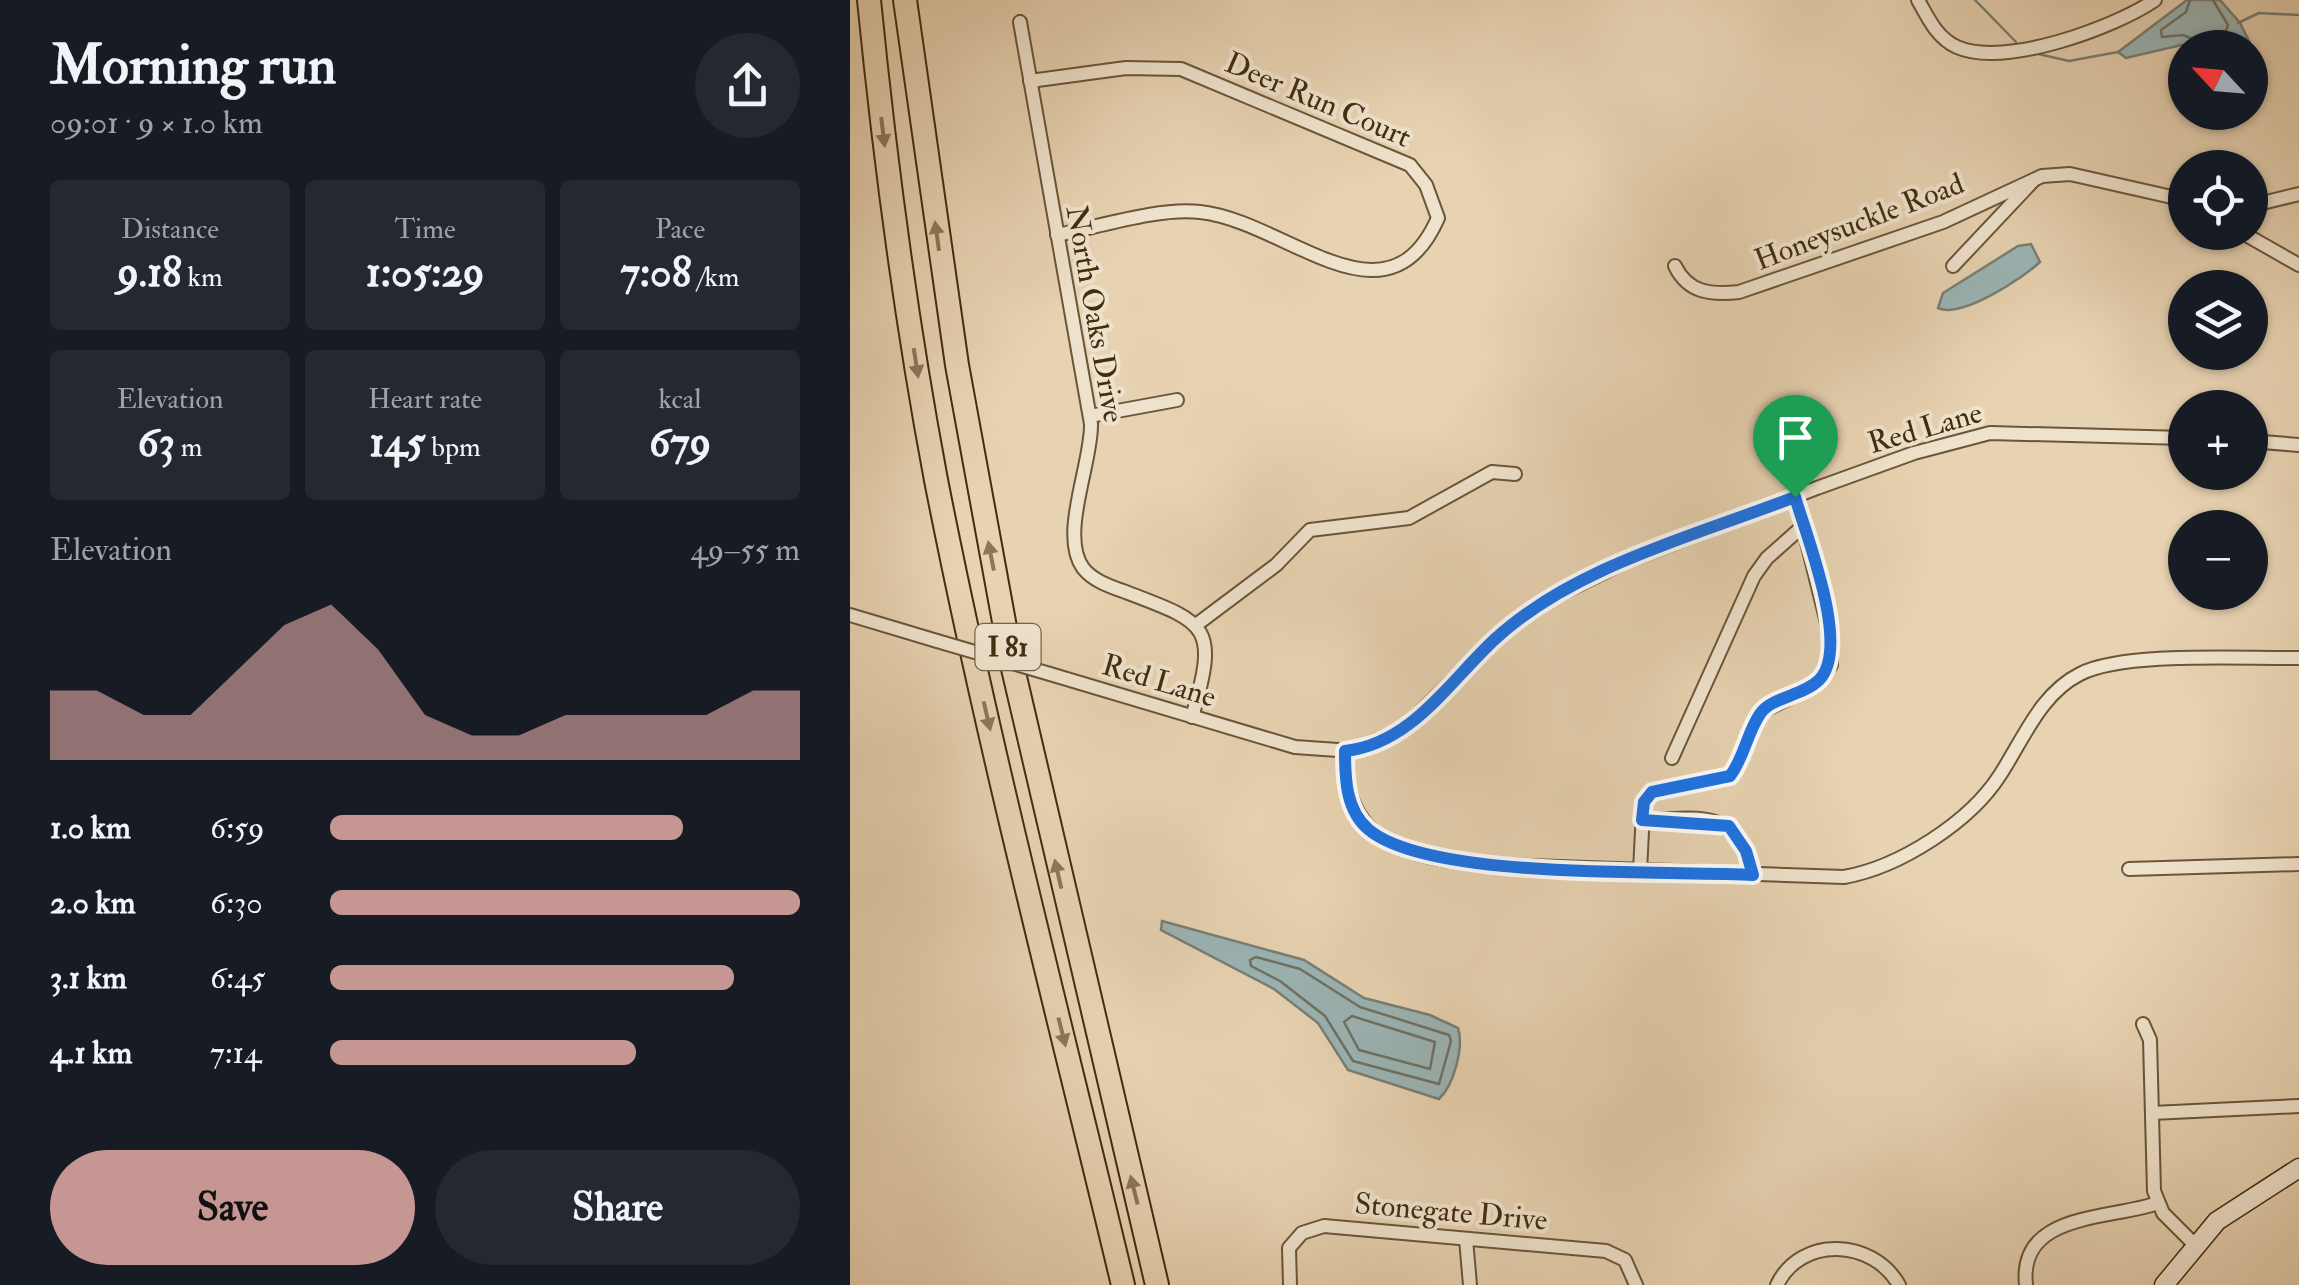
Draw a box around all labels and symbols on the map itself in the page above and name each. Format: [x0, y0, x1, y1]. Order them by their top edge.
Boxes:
north arrow [2168, 30, 2268, 130]
street label: Deer Run Court [1219, 44, 1417, 156]
one-way arrow [875, 116, 891, 148]
street label: Honeysuckle Road [1749, 165, 1969, 279]
street label: North Oaks Drive [1058, 203, 1132, 425]
one-way arrow [929, 220, 945, 251]
one-way arrow [909, 347, 924, 379]
street label: Red Lane [1864, 394, 1986, 462]
pin [1753, 395, 1838, 498]
one-way arrow [982, 541, 998, 572]
road number: I 81 [976, 624, 1040, 670]
street label: Red Lane [1098, 646, 1220, 716]
one-way arrow [979, 701, 995, 732]
one-way arrow [1050, 858, 1065, 889]
one-way arrow [1055, 1017, 1070, 1048]
one-way arrow [1126, 1174, 1141, 1205]
street label: Stonegate Drive [1353, 1185, 1549, 1239]

